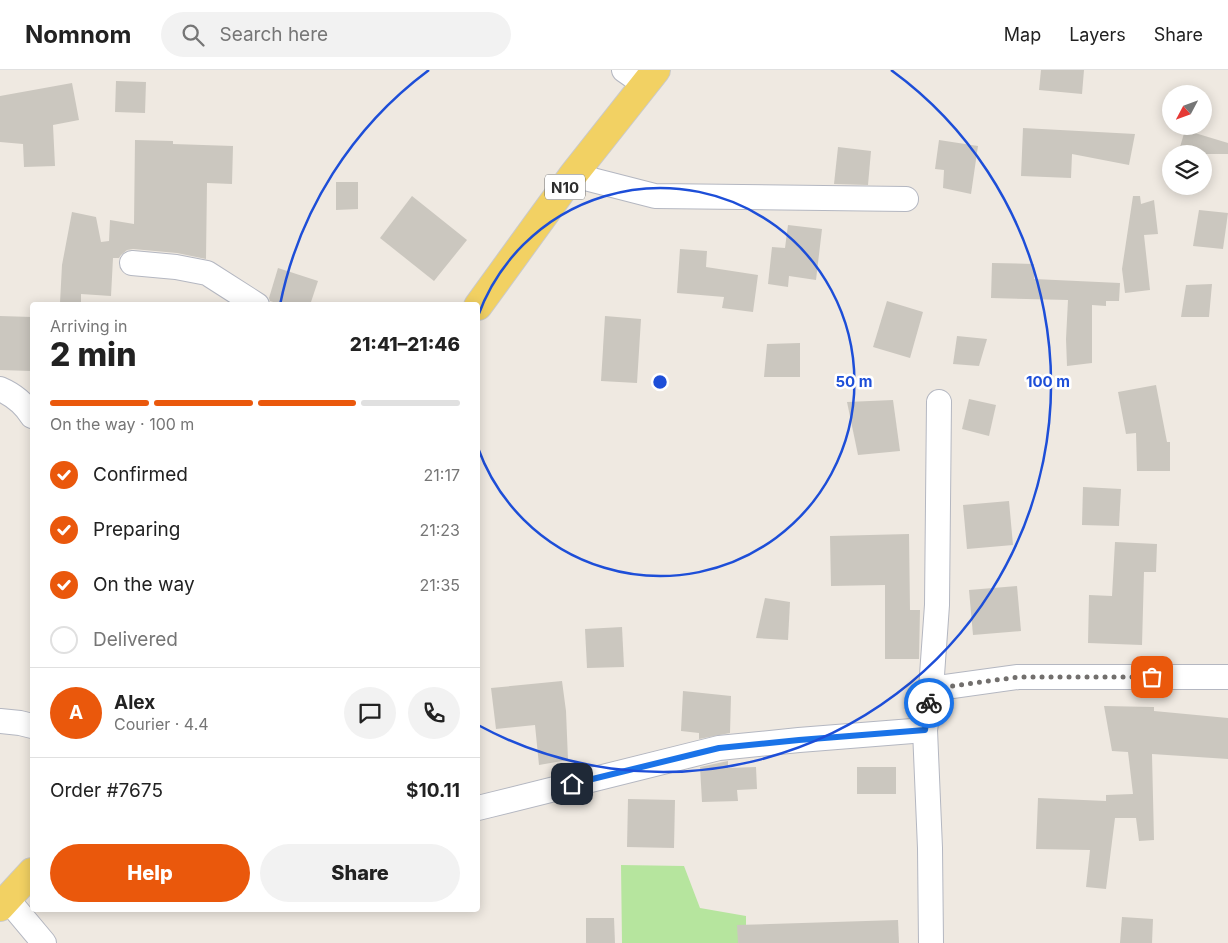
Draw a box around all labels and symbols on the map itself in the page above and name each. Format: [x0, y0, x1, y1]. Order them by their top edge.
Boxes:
north arrow [1162, 85, 1212, 135]
road number: N10 [545, 174, 585, 200]
text: 50 m [836, 372, 872, 391]
text: 100 m [1026, 372, 1070, 391]
centre of rings [651, 373, 669, 391]
pin [1131, 656, 1173, 698]
courier [904, 678, 954, 728]
pin [551, 763, 593, 805]

